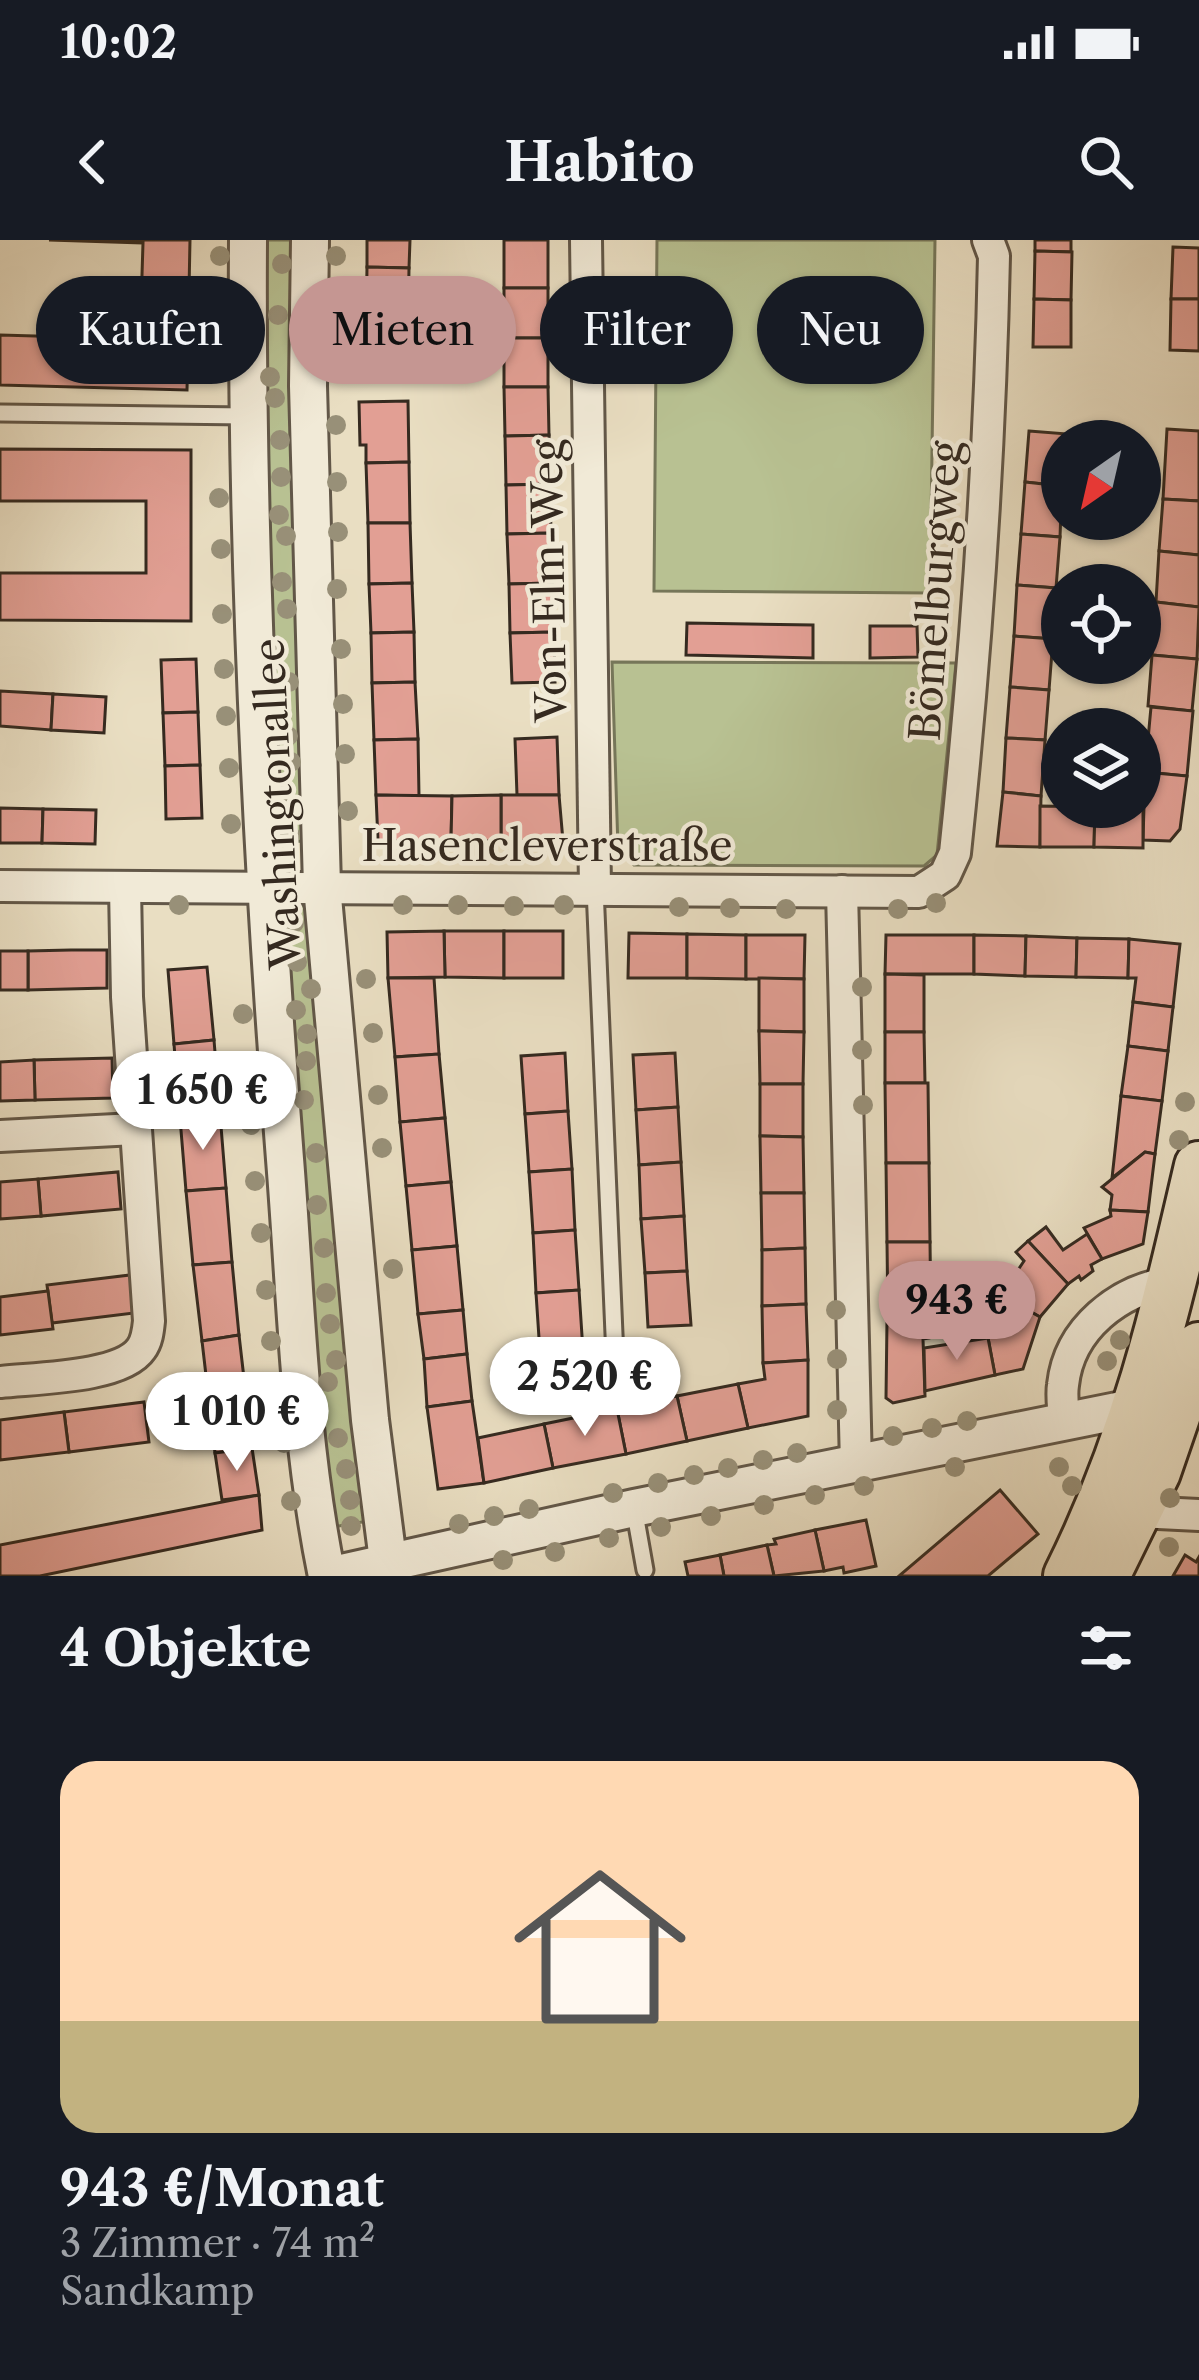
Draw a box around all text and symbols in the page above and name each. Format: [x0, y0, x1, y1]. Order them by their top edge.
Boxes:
text: 10:02 [60, 14, 177, 70]
icon: back [60, 129, 126, 195]
text: Habito [504, 129, 695, 195]
icon: search [1073, 129, 1139, 195]
chip: Kaufen [36, 276, 265, 384]
chip: Mieten [289, 276, 516, 384]
chip: Filter [540, 276, 733, 384]
chip: Neu [757, 276, 924, 384]
north arrow [1041, 420, 1161, 540]
map controls [1041, 420, 1161, 828]
street label: Von-Elm-Weg [521, 438, 577, 724]
street label: Bömelburgweg [899, 439, 971, 743]
button: locate [1041, 564, 1161, 684]
street label: Washingtonallee [242, 637, 312, 972]
button: layers [1041, 708, 1161, 828]
street label: Hasencleverstraße [361, 820, 733, 872]
pin: 1 650 € [92, 1051, 314, 1153]
text: 1 650 € [137, 1066, 269, 1114]
pin: 943 € [873, 1261, 1041, 1363]
text: 943 € [906, 1276, 1008, 1324]
pin: 2 520 € [474, 1337, 696, 1439]
text: 2 520 € [517, 1352, 653, 1400]
pin: 1 010 € [126, 1372, 348, 1474]
text: 1 010 € [173, 1387, 301, 1435]
icon: filters [1073, 1615, 1139, 1681]
text: 4 Objekte [60, 1617, 311, 1679]
icon: home [492, 1839, 708, 2055]
text: 943 €/Monat [60, 2157, 384, 2219]
text: 3 Zimmer · 74 m² [60, 2219, 375, 2267]
text: Sandkamp [60, 2267, 255, 2315]

